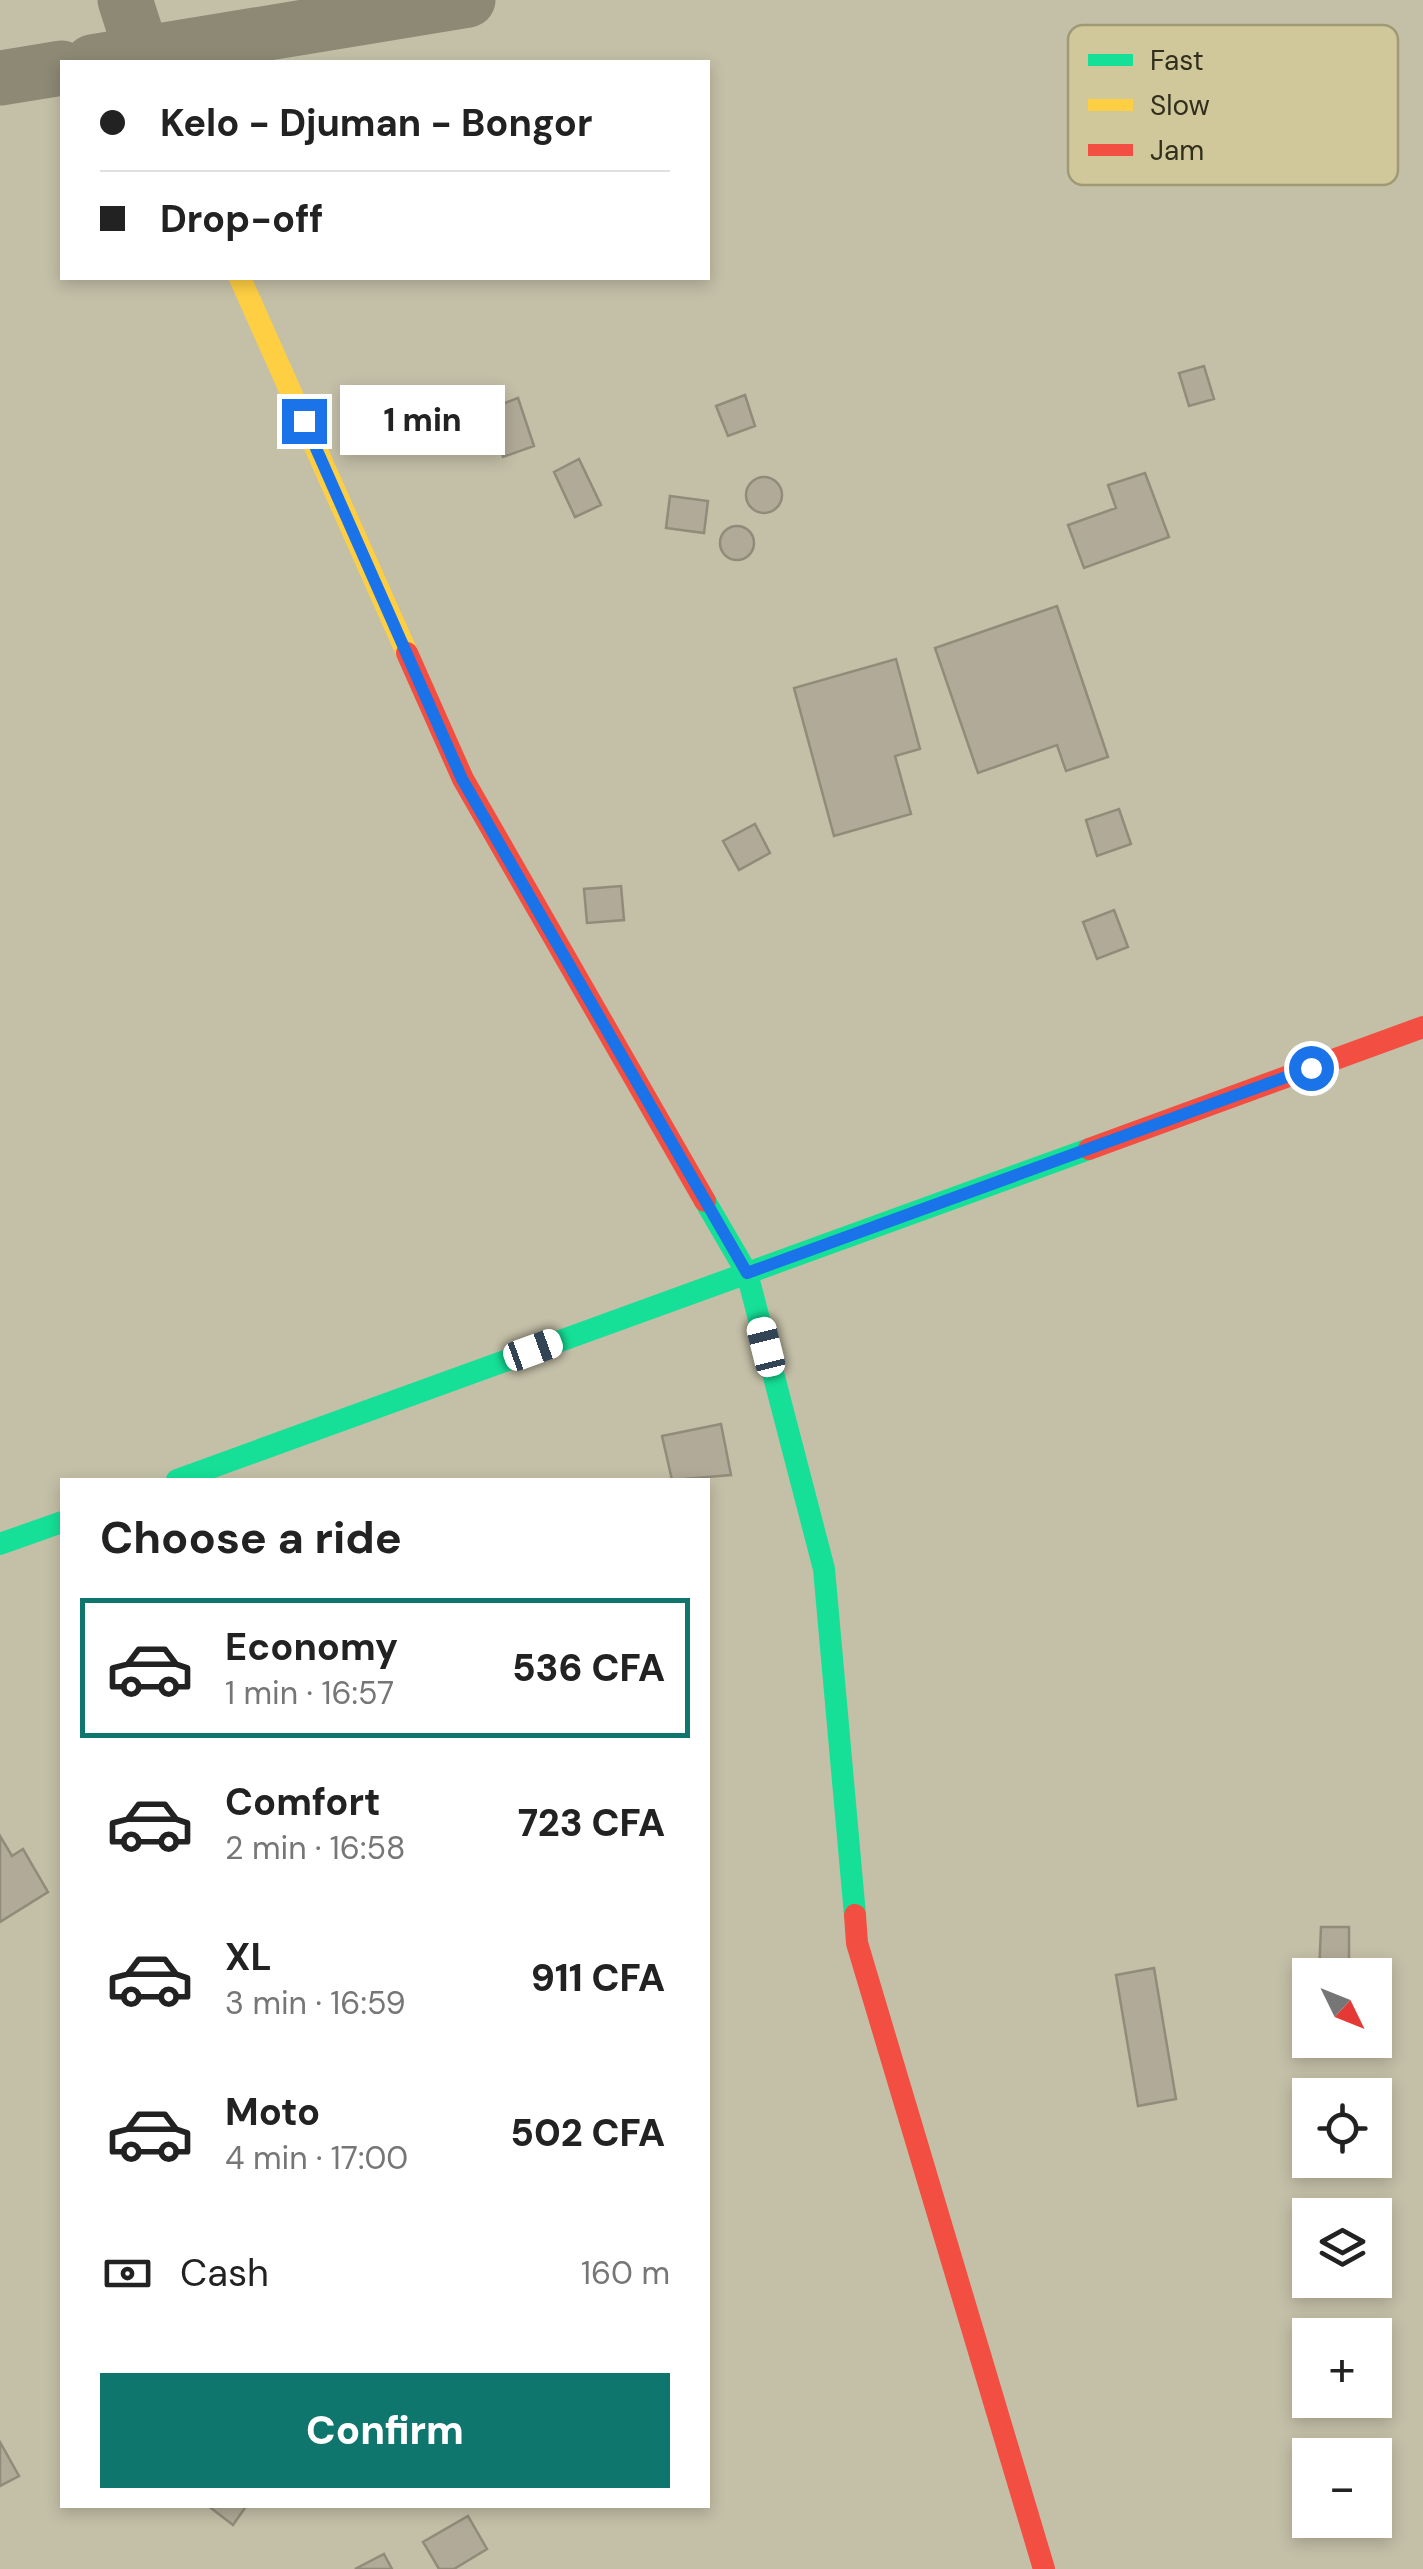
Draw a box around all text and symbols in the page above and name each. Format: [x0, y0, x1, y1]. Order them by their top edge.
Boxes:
legend [1068, 25, 1398, 185]
text: Fast [1150, 42, 1204, 79]
text: Slow [1150, 87, 1210, 124]
text: Kelo - Djuman - Bongor [160, 98, 593, 148]
text: Jam [1150, 132, 1204, 169]
text: Drop-off [160, 194, 323, 244]
callout: 1 min [339, 386, 504, 456]
route end [282, 399, 327, 444]
text: 1 min [383, 399, 462, 441]
route start [1289, 1046, 1334, 1091]
car [744, 1314, 788, 1380]
car [500, 1326, 566, 1374]
text: Choose a ride [100, 1508, 402, 1567]
text: Economy [225, 1622, 398, 1672]
icon: car [105, 1623, 195, 1713]
text: 536 CFA [512, 1643, 665, 1693]
text: 1 min · 16:57 [225, 1672, 394, 1714]
text: Comfort [225, 1777, 381, 1827]
icon: car [105, 1778, 195, 1868]
text: 723 CFA [518, 1798, 665, 1848]
text: 2 min · 16:58 [225, 1827, 405, 1869]
text: XL [225, 1932, 272, 1982]
icon: car [105, 1933, 195, 2023]
text: 911 CFA [531, 1953, 665, 2003]
north arrow [1292, 1958, 1392, 2058]
map controls [1292, 1958, 1392, 2538]
text: 3 min · 16:59 [225, 1982, 406, 2024]
button: locate [1292, 2078, 1392, 2178]
text: Moto [225, 2087, 320, 2137]
icon: car [105, 2088, 195, 2178]
text: 502 CFA [510, 2108, 665, 2158]
text: 4 min · 17:00 [225, 2137, 408, 2179]
button: layers [1292, 2198, 1392, 2298]
icon: cash [100, 2246, 155, 2301]
text: Cash [180, 2248, 269, 2298]
text: 160 m [581, 2252, 670, 2294]
button: + [1292, 2318, 1392, 2418]
button: Confirm [100, 2373, 670, 2488]
button: − [1292, 2438, 1392, 2538]

